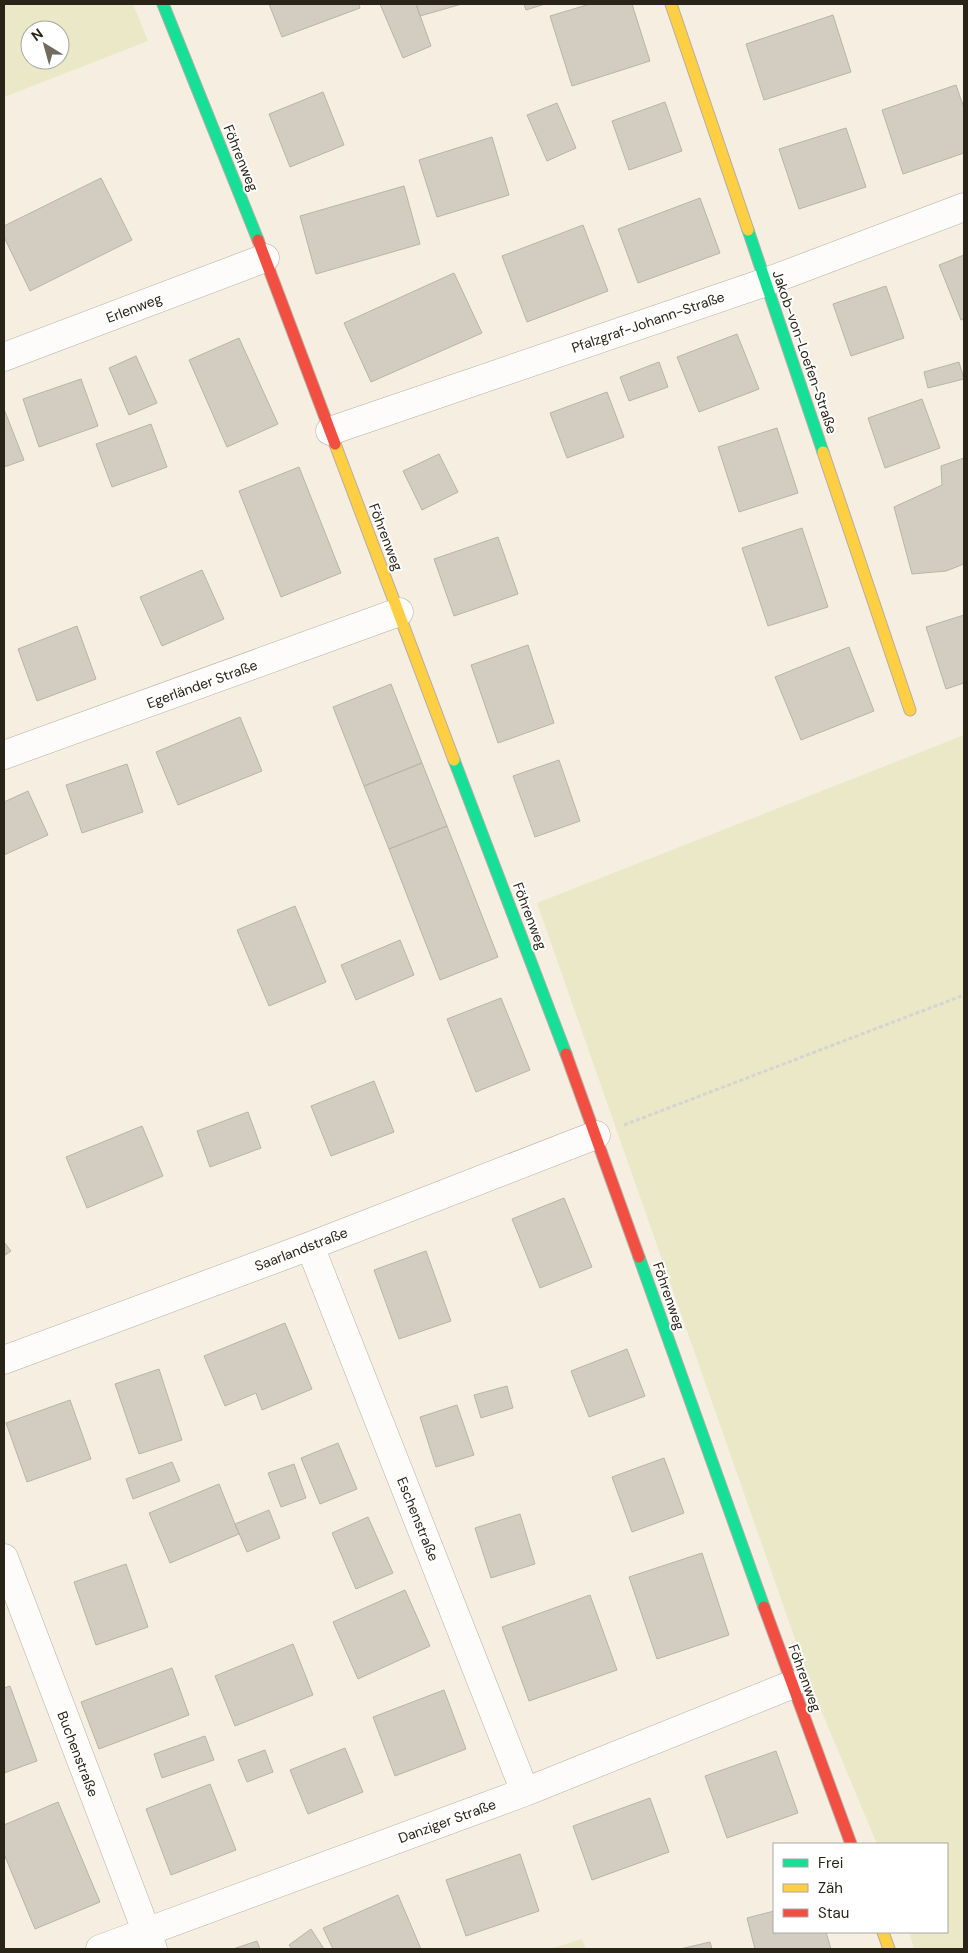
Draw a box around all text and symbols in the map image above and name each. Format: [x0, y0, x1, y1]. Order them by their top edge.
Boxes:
north arrow [20, 20, 70, 70]
text: N [28, 24, 47, 45]
street label: Föhrenweg [219, 122, 263, 194]
street label: Jakob-von-Loefen-Straße [769, 268, 841, 436]
street label: Pfalzgraf-Johann-Straße [569, 287, 727, 357]
street label: Erlenweg [104, 289, 165, 327]
street label: Föhrenweg [365, 501, 407, 573]
street label: Egerländer Straße [144, 656, 260, 712]
street label: Föhrenweg [509, 880, 551, 952]
street label: Saarlandstraße [252, 1223, 350, 1275]
street label: Föhrenweg [649, 1260, 689, 1332]
street label: Eschenstraße [393, 1474, 443, 1564]
street label: Föhrenweg [784, 1642, 826, 1714]
street label: Buchenstraße [53, 1709, 103, 1800]
street label: Danziger Straße [396, 1795, 498, 1847]
legend [773, 1843, 948, 1933]
text: Frei [818, 1853, 843, 1873]
text: Zäh [818, 1878, 843, 1898]
text: Stau [818, 1903, 849, 1923]

